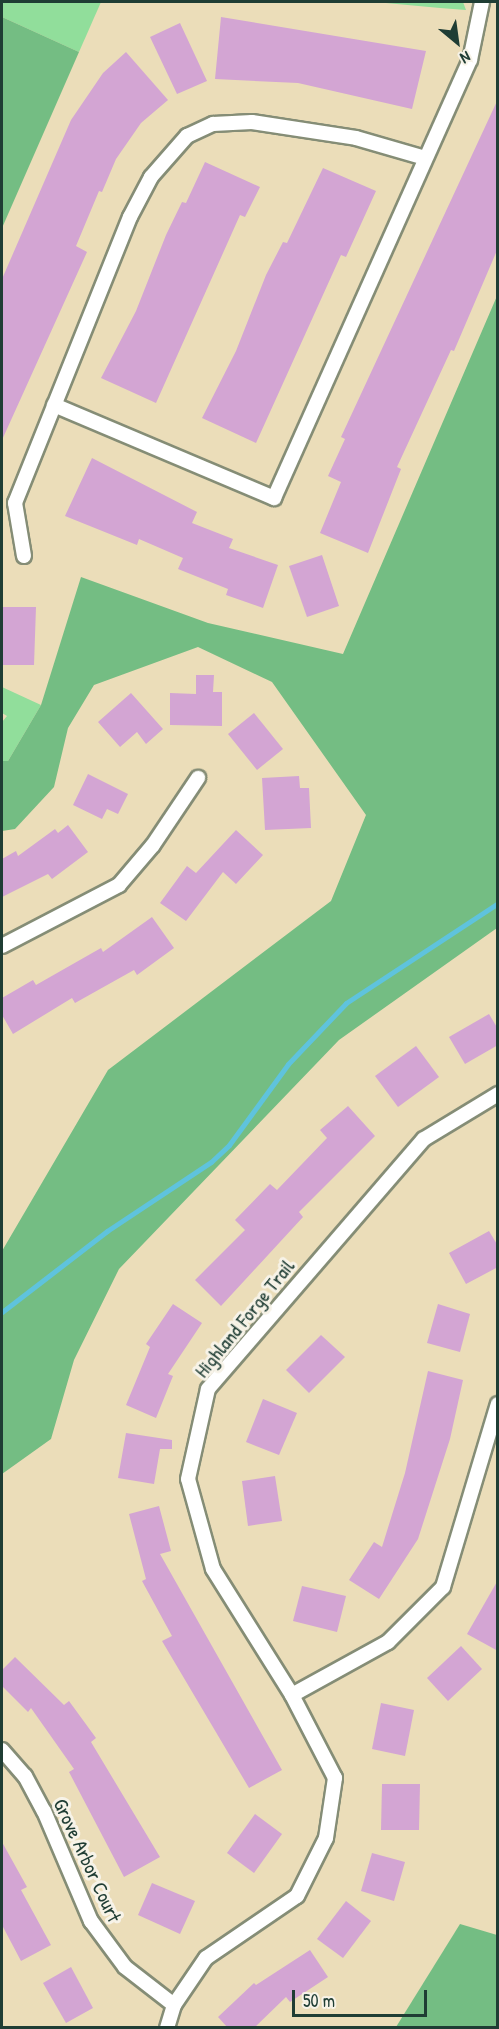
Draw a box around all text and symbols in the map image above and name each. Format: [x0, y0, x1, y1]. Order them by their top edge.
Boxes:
north arrow [427, 12, 487, 72]
text: N [457, 46, 475, 69]
street label: Highland Forge Trail [189, 1254, 299, 1382]
street label: Grove Arbor Court [49, 1794, 127, 1926]
scale bar [295, 1978, 430, 2016]
text: 50 m [303, 1988, 335, 2013]

